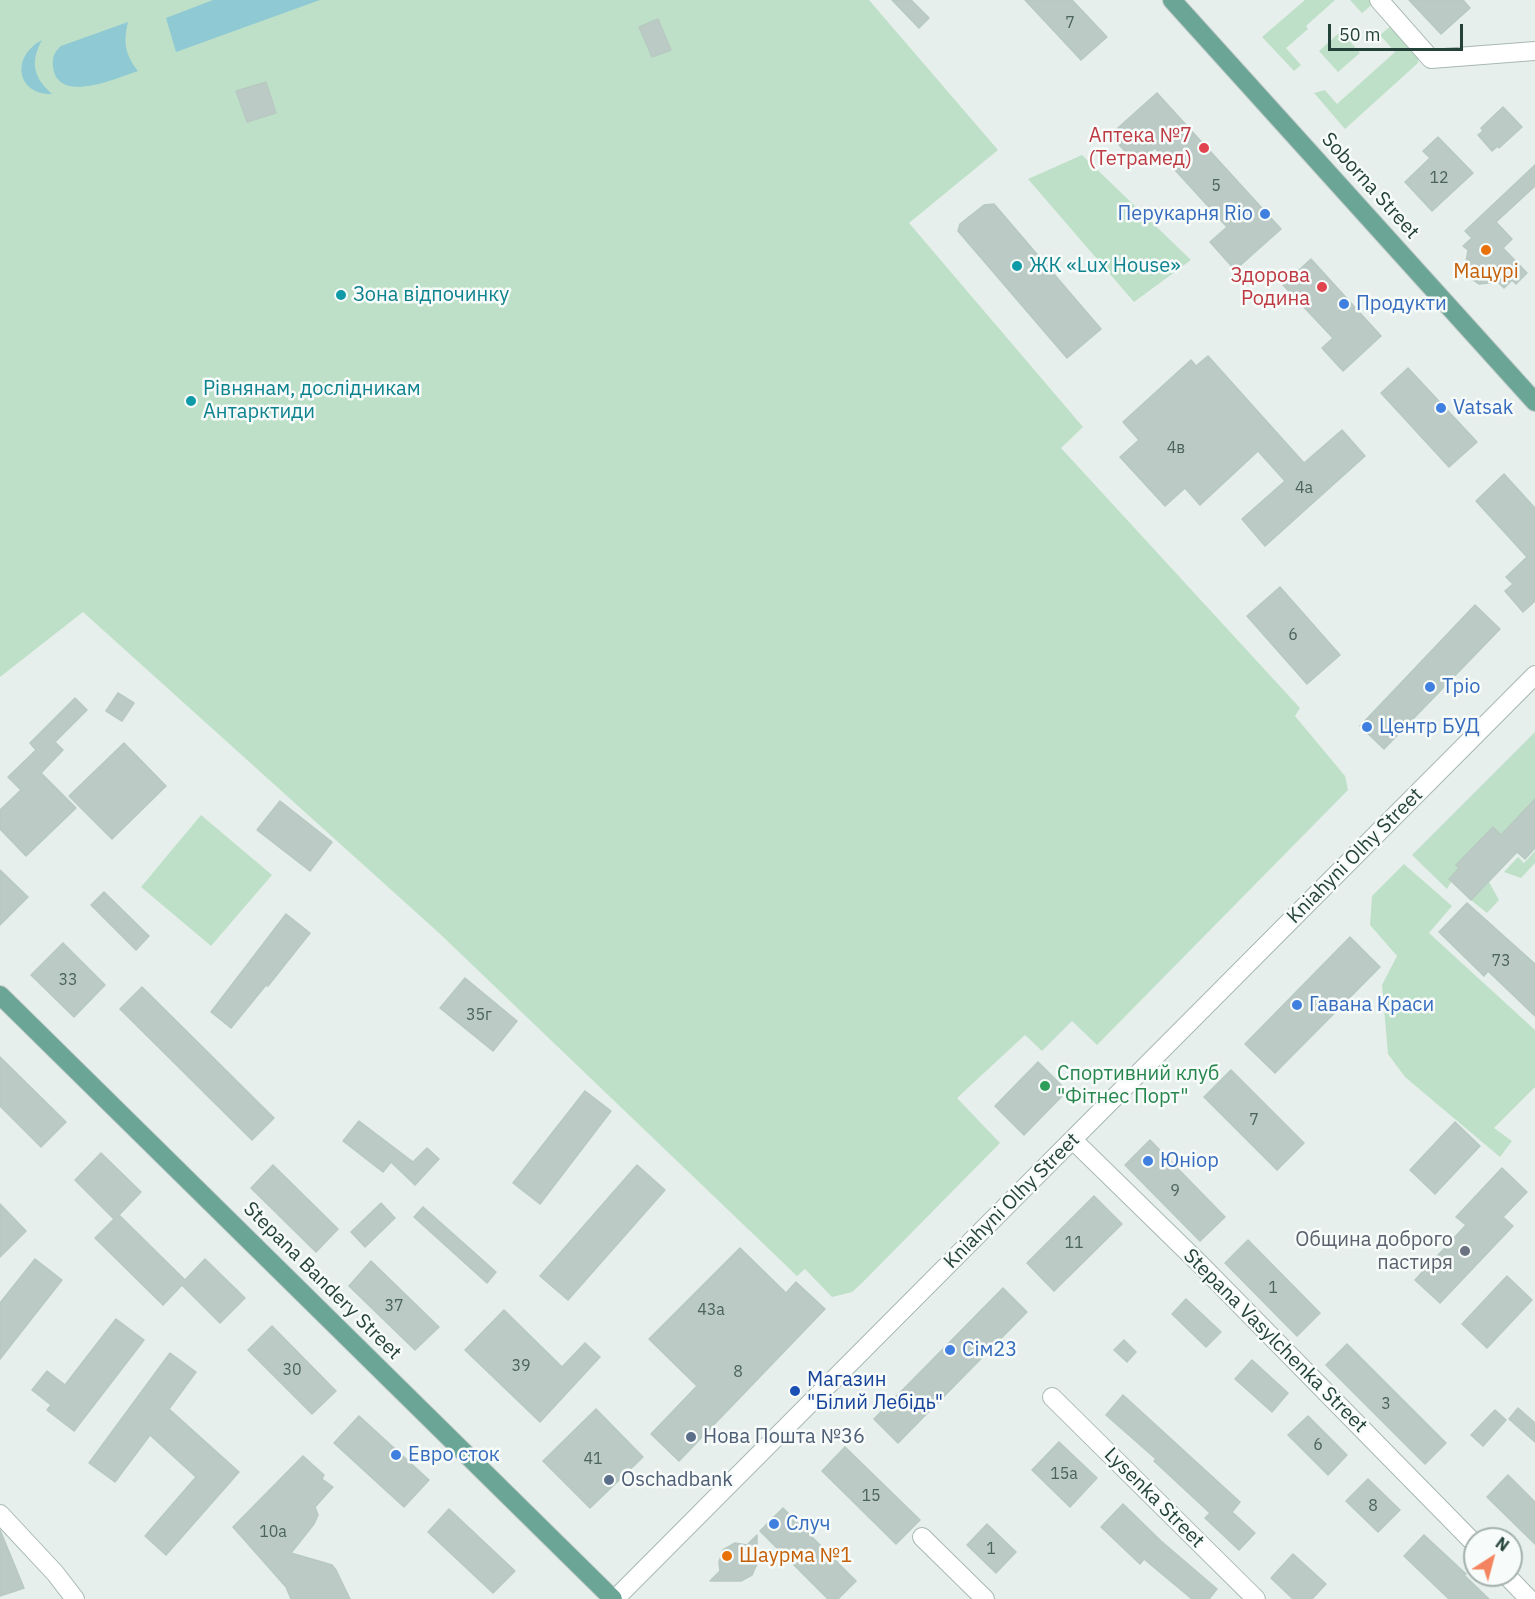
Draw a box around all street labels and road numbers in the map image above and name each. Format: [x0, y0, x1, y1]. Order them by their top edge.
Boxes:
street label: Soborna Street [1316, 128, 1424, 244]
street label: Kniahyni Olhy Street [1282, 783, 1428, 929]
street label: Kniahyni Olhy Street [939, 1128, 1085, 1274]
street label: Stepana Bandery Street [238, 1197, 406, 1365]
street label: Stepana Vasylchenka Street [1178, 1244, 1372, 1438]
street label: Lysenka Street [1099, 1443, 1209, 1553]

